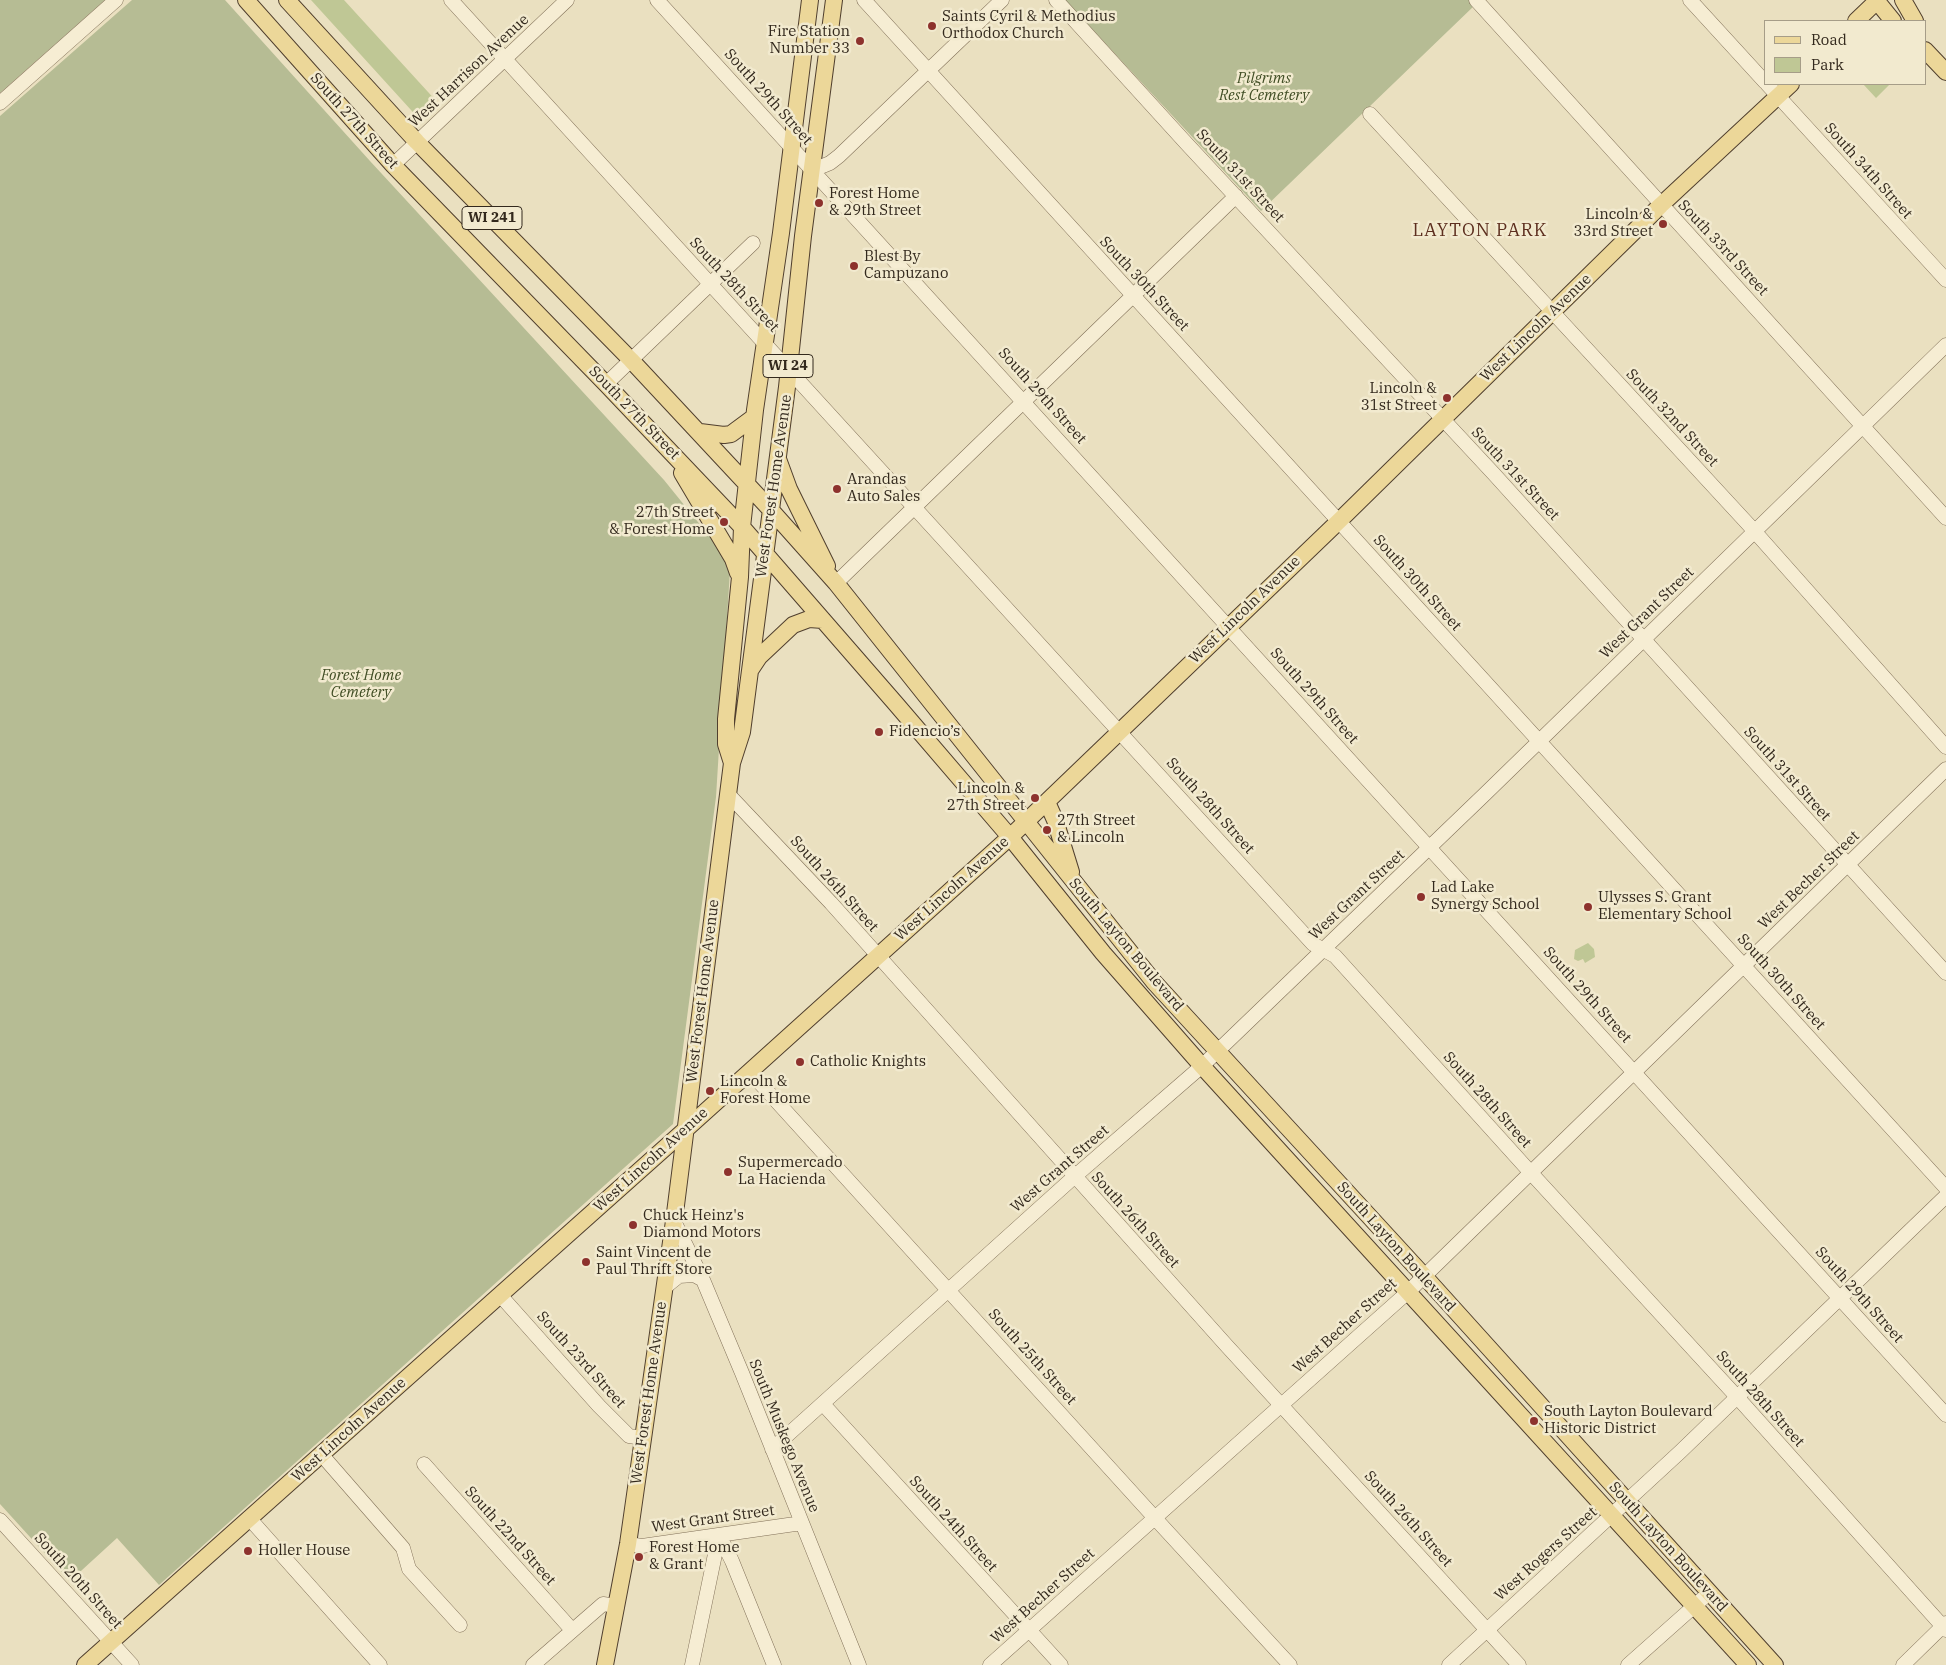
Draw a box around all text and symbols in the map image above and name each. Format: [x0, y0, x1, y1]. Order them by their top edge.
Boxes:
place label: Saints Cyril & Methodius Orthodox Church [942, 8, 1115, 43]
street label: West Harrison Avenue [405, 11, 533, 131]
marker: Saints Cyril & Methodius Orthodox Church [926, 20, 938, 32]
legend [1764, 20, 1926, 85]
place label: Fire Station Number 33 [768, 23, 850, 58]
text: Road [1811, 30, 1847, 49]
marker: Fire Station Number 33 [854, 35, 866, 47]
street label: South 29th Street [720, 45, 816, 149]
text: Park [1811, 55, 1844, 74]
street label: South 27th Street [306, 69, 402, 173]
park label: Pilgrims Rest Cemetery [1219, 70, 1309, 105]
street label: South 34th Street [1820, 119, 1916, 223]
street label: South 31st Street [1192, 126, 1288, 226]
place label: Forest Home & 29th Street [829, 185, 921, 220]
street label: South 33rd Street [1674, 196, 1772, 300]
marker: Forest Home & 29th Street [813, 197, 825, 209]
place label: Lincoln & 33rd Street [1574, 206, 1653, 241]
road number: WI 241 [462, 207, 522, 230]
marker: Lincoln & 33rd Street [1657, 218, 1669, 230]
district label: LAYTON PARK [1411, 220, 1549, 242]
street label: South 30th Street [1095, 233, 1193, 335]
street label: South 28th Street [685, 234, 783, 336]
place label: Blest By Campuzano [864, 248, 948, 283]
marker: Blest By Campuzano [848, 260, 860, 272]
street label: West Lincoln Avenue [1477, 270, 1595, 386]
street label: South 29th Street [994, 344, 1090, 448]
road number: WI 24 [763, 354, 813, 378]
street label: South 27th Street [585, 363, 683, 463]
street label: South 32nd Street [1622, 365, 1722, 471]
place label: Lincoln & 31st Street [1361, 380, 1437, 415]
marker: Lincoln & 31st Street [1441, 392, 1453, 404]
street label: West Forest Home Avenue [752, 393, 796, 579]
street label: South 31st Street [1467, 424, 1563, 524]
place label: Arandas Auto Sales [847, 471, 920, 506]
marker: Arandas Auto Sales [831, 483, 843, 495]
place label: 27th Street & Forest Home [609, 504, 714, 539]
marker: 27th Street & Forest Home [718, 516, 730, 528]
street label: South 30th Street [1369, 531, 1465, 635]
street label: West Lincoln Avenue [1186, 552, 1304, 668]
street label: West Grant Street [1596, 563, 1698, 663]
street label: South 29th Street [1266, 644, 1362, 748]
park label: Forest Home Cemetery [321, 667, 401, 702]
place label: Fidencio’s [889, 723, 960, 741]
street label: South 31st Street [1740, 723, 1834, 825]
marker: Fidencio’s [873, 726, 885, 738]
street label: South 28th Street [1162, 754, 1258, 858]
place label: Lincoln & 27th Street [947, 780, 1025, 815]
marker: Lincoln & 27th Street [1029, 792, 1041, 804]
place label: 27th Street & Lincoln [1057, 812, 1135, 847]
marker: 27th Street & Lincoln [1041, 824, 1053, 836]
street label: West Becher Street [1755, 827, 1863, 933]
street label: South 26th Street [786, 832, 882, 936]
street label: West Lincoln Avenue [891, 833, 1013, 945]
street label: West Grant Street [1306, 846, 1408, 944]
street label: South Layton Boulevard [1065, 875, 1187, 1015]
place label: Lad Lake Synergy School [1431, 879, 1539, 914]
place label: Ulysses S. Grant Elementary School [1598, 889, 1732, 924]
marker: Lad Lake Synergy School [1415, 891, 1427, 903]
street label: West Forest Home Avenue [683, 898, 723, 1084]
marker: Ulysses S. Grant Elementary School [1582, 901, 1594, 913]
street label: South 30th Street [1733, 930, 1829, 1034]
street label: South 29th Street [1539, 943, 1635, 1047]
street label: South 28th Street [1439, 1048, 1535, 1152]
place label: Catholic Knights [810, 1053, 926, 1071]
marker: Catholic Knights [794, 1056, 806, 1068]
place label: Lincoln & Forest Home [720, 1073, 811, 1108]
marker: Lincoln & Forest Home [704, 1085, 716, 1097]
street label: West Lincoln Avenue [590, 1104, 712, 1216]
street label: West Grant Street [1007, 1122, 1113, 1216]
place label: Supermercado La Hacienda [738, 1154, 843, 1189]
marker: Supermercado La Hacienda [722, 1166, 734, 1178]
street label: South 26th Street [1087, 1168, 1183, 1272]
street label: South Layton Boulevard [1333, 1178, 1459, 1316]
place label: Chuck Heinz's Diamond Motors [643, 1207, 761, 1242]
marker: Chuck Heinz's Diamond Motors [627, 1219, 639, 1231]
street label: South 29th Street [1811, 1243, 1907, 1347]
place label: Saint Vincent de Paul Thrift Store [596, 1244, 712, 1279]
marker: Saint Vincent de Paul Thrift Store [580, 1256, 592, 1268]
street label: West Becher Street [1289, 1275, 1401, 1377]
street label: West Forest Home Avenue [627, 1300, 671, 1486]
street label: South 25th Street [984, 1305, 1080, 1409]
street label: South 23rd Street [533, 1308, 629, 1412]
street label: South 28th Street [1712, 1347, 1808, 1451]
street label: South Muskego Avenue [745, 1357, 823, 1515]
street label: West Lincoln Avenue [288, 1374, 410, 1486]
place label: South Layton Boulevard Historic District [1544, 1403, 1713, 1438]
marker: South Layton Boulevard Historic District [1528, 1415, 1540, 1427]
street label: South 26th Street [1360, 1467, 1456, 1571]
street label: South 24th Street [905, 1472, 1001, 1576]
street label: South Layton Boulevard [1605, 1478, 1731, 1616]
street label: South 22nd Street [461, 1483, 559, 1589]
street label: West Grant Street [650, 1501, 776, 1537]
street label: West Rogers Street [1491, 1503, 1601, 1605]
street label: South 20th Street [30, 1529, 126, 1633]
place label: Forest Home & Grant [649, 1539, 740, 1574]
place label: Holler House [258, 1542, 350, 1560]
marker: Holler House [242, 1545, 254, 1557]
street label: West Becher Street [987, 1545, 1099, 1647]
marker: Forest Home & Grant [633, 1551, 645, 1563]

